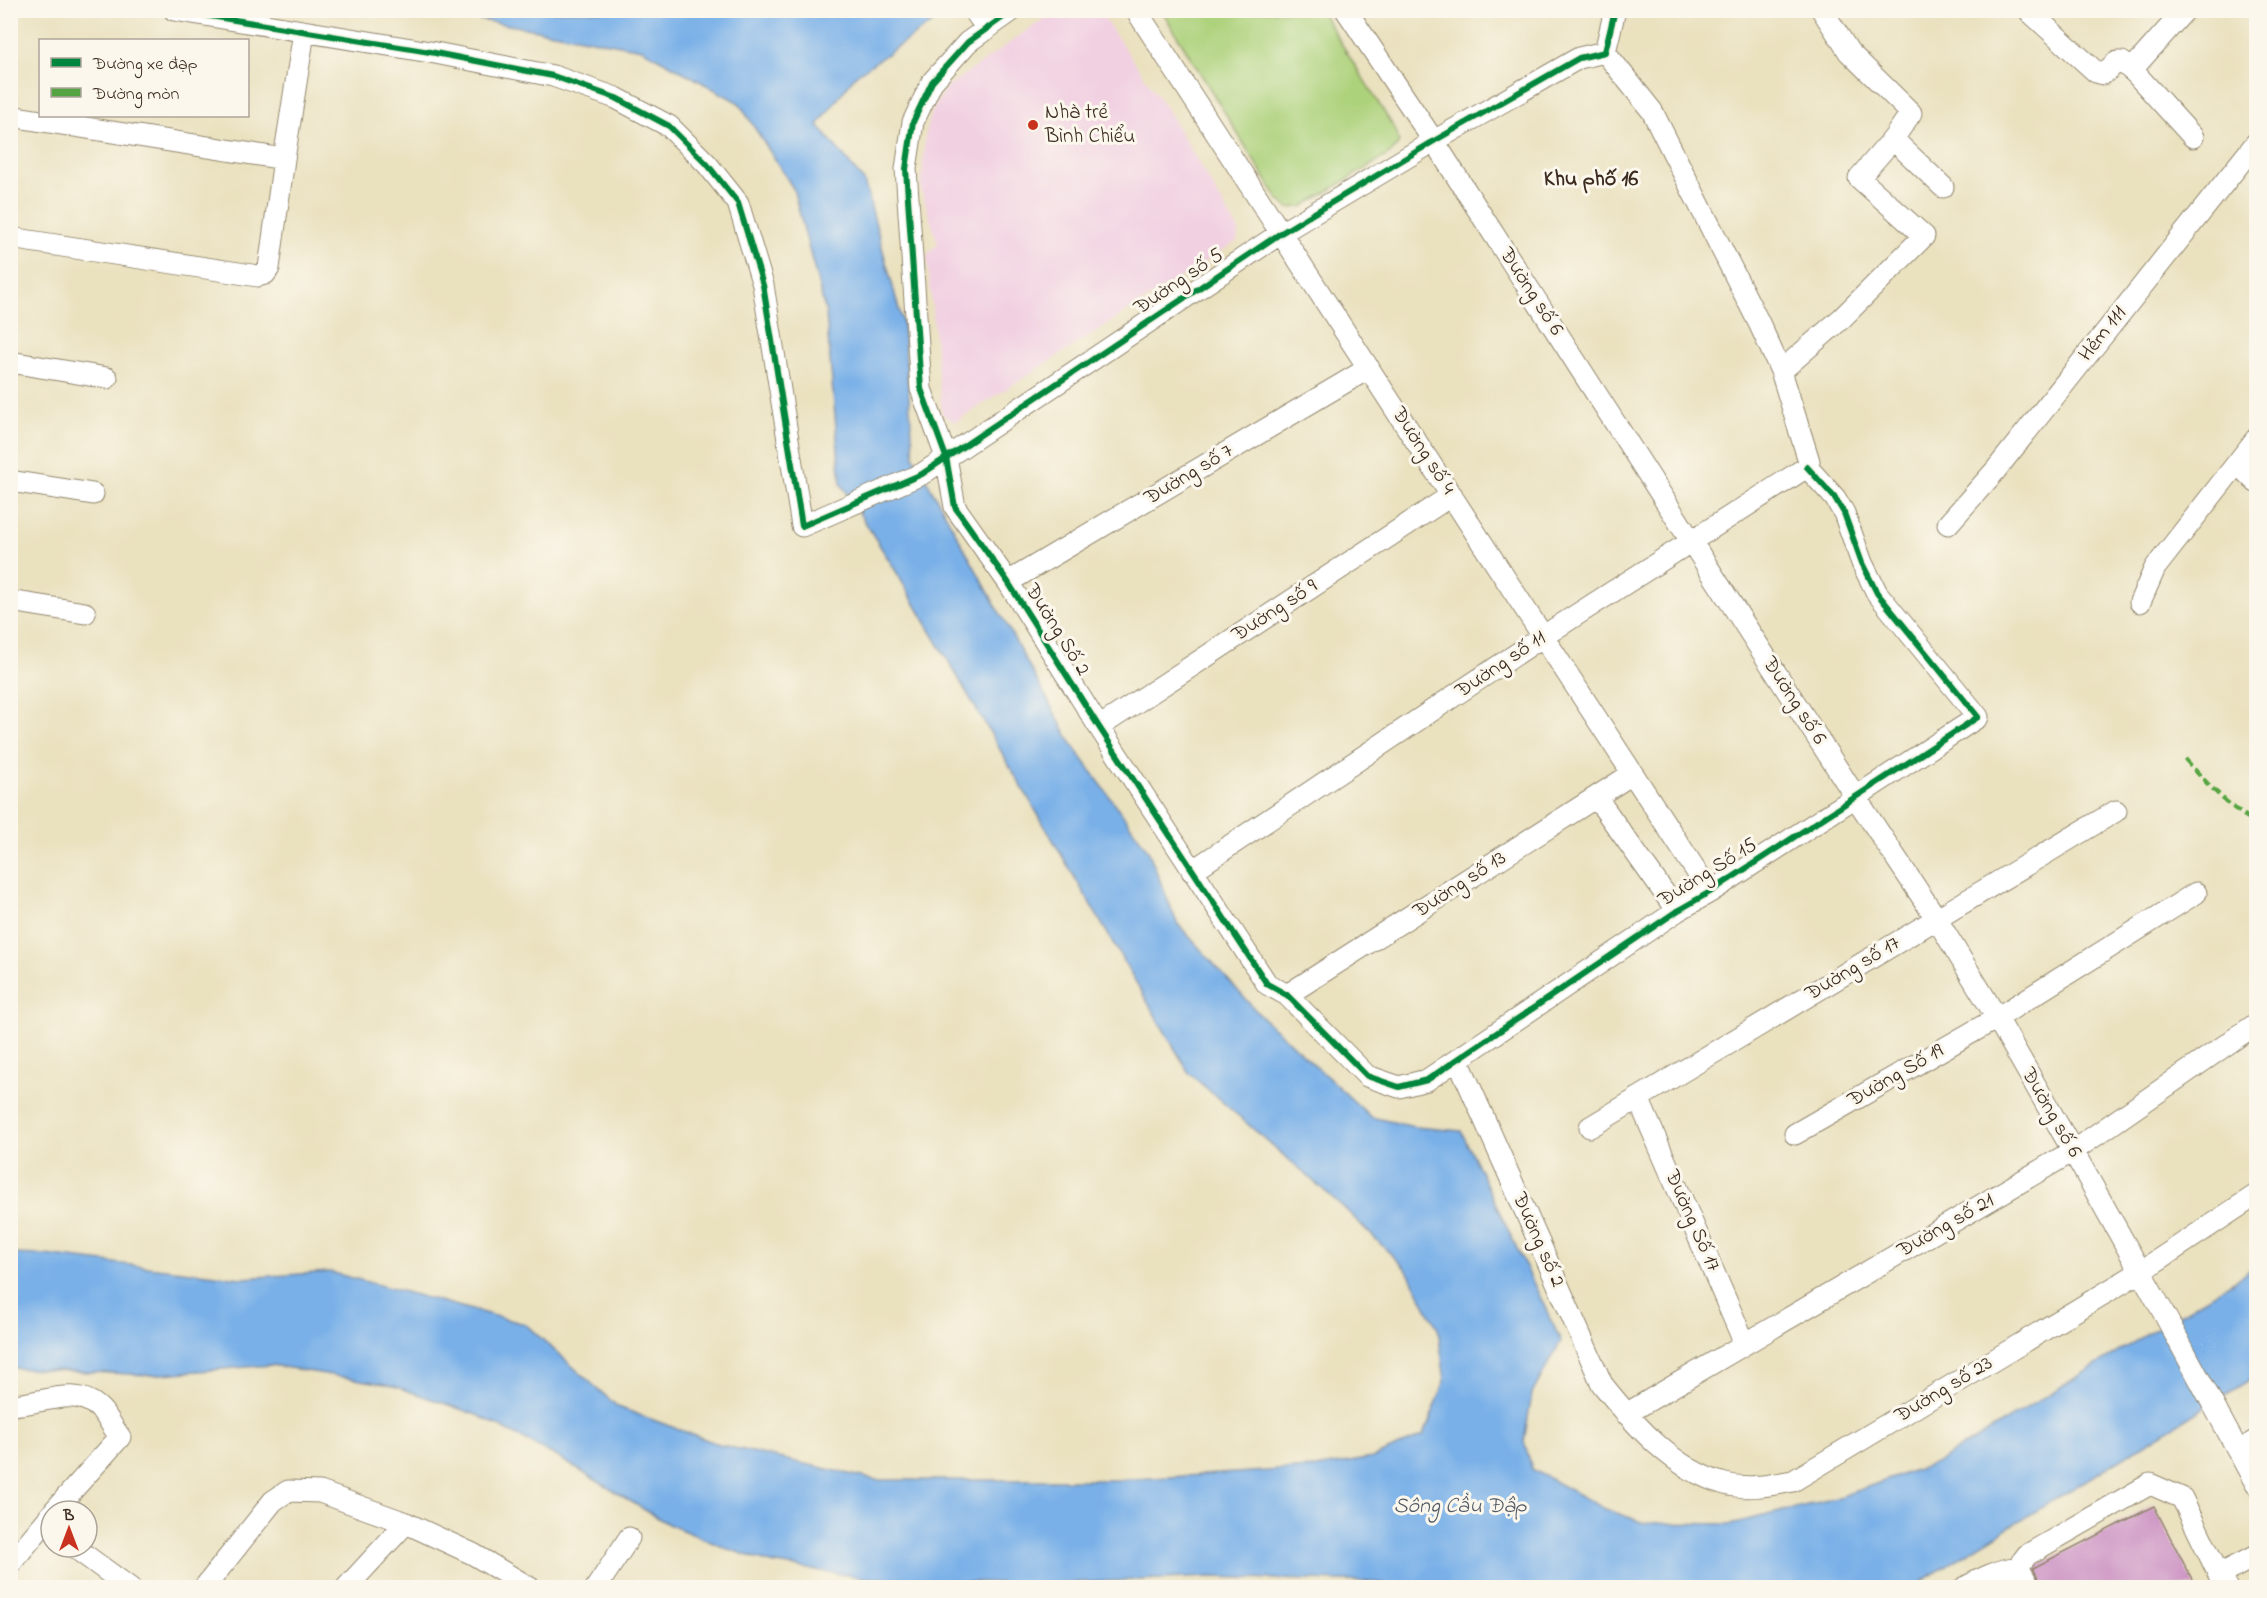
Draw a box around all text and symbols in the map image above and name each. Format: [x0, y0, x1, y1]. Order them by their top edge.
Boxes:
legend [39, 39, 249, 117]
text: Đường xe đạp [92, 52, 198, 79]
text: Đường mòn [92, 82, 180, 109]
place label: Nhà trẻ Bình Chiểu [1044, 98, 1135, 152]
marker: Nhà trẻ Bình Chiểu [1026, 118, 1040, 132]
district label: Khu phố 16 [1544, 164, 1639, 196]
street label: Đường số 5 [1127, 241, 1231, 325]
street label: Đường số 6 [1489, 241, 1571, 343]
street label: Hẻm 111 [2072, 300, 2134, 368]
street label: Đường số 4 [1381, 401, 1463, 502]
street label: Đường số 7 [1138, 437, 1240, 516]
street label: Đường số 9 [1226, 572, 1325, 652]
street label: Đường Số 2 [1015, 577, 1097, 683]
street label: Đường số 11 [1449, 623, 1554, 709]
street label: Đường số 6 [1752, 650, 1834, 752]
street label: Đường Số 15 [1652, 831, 1764, 918]
street label: Đường số 13 [1407, 844, 1514, 929]
street label: Đường số 17 [1799, 929, 1907, 1011]
street label: Đường Số 19 [1842, 1036, 1951, 1118]
street label: Đường số 6 [2011, 1062, 2089, 1165]
street label: Đường Số 17 [1654, 1165, 1728, 1278]
street label: Đường số 21 [1891, 1186, 2001, 1268]
street label: Đường số 2 [1502, 1187, 1572, 1293]
street label: Đường số 23 [1889, 1349, 2000, 1433]
water label: Sông Cầu Đập [1393, 1491, 1528, 1523]
north arrow [39, 1499, 99, 1559]
text: B [63, 1504, 75, 1528]

